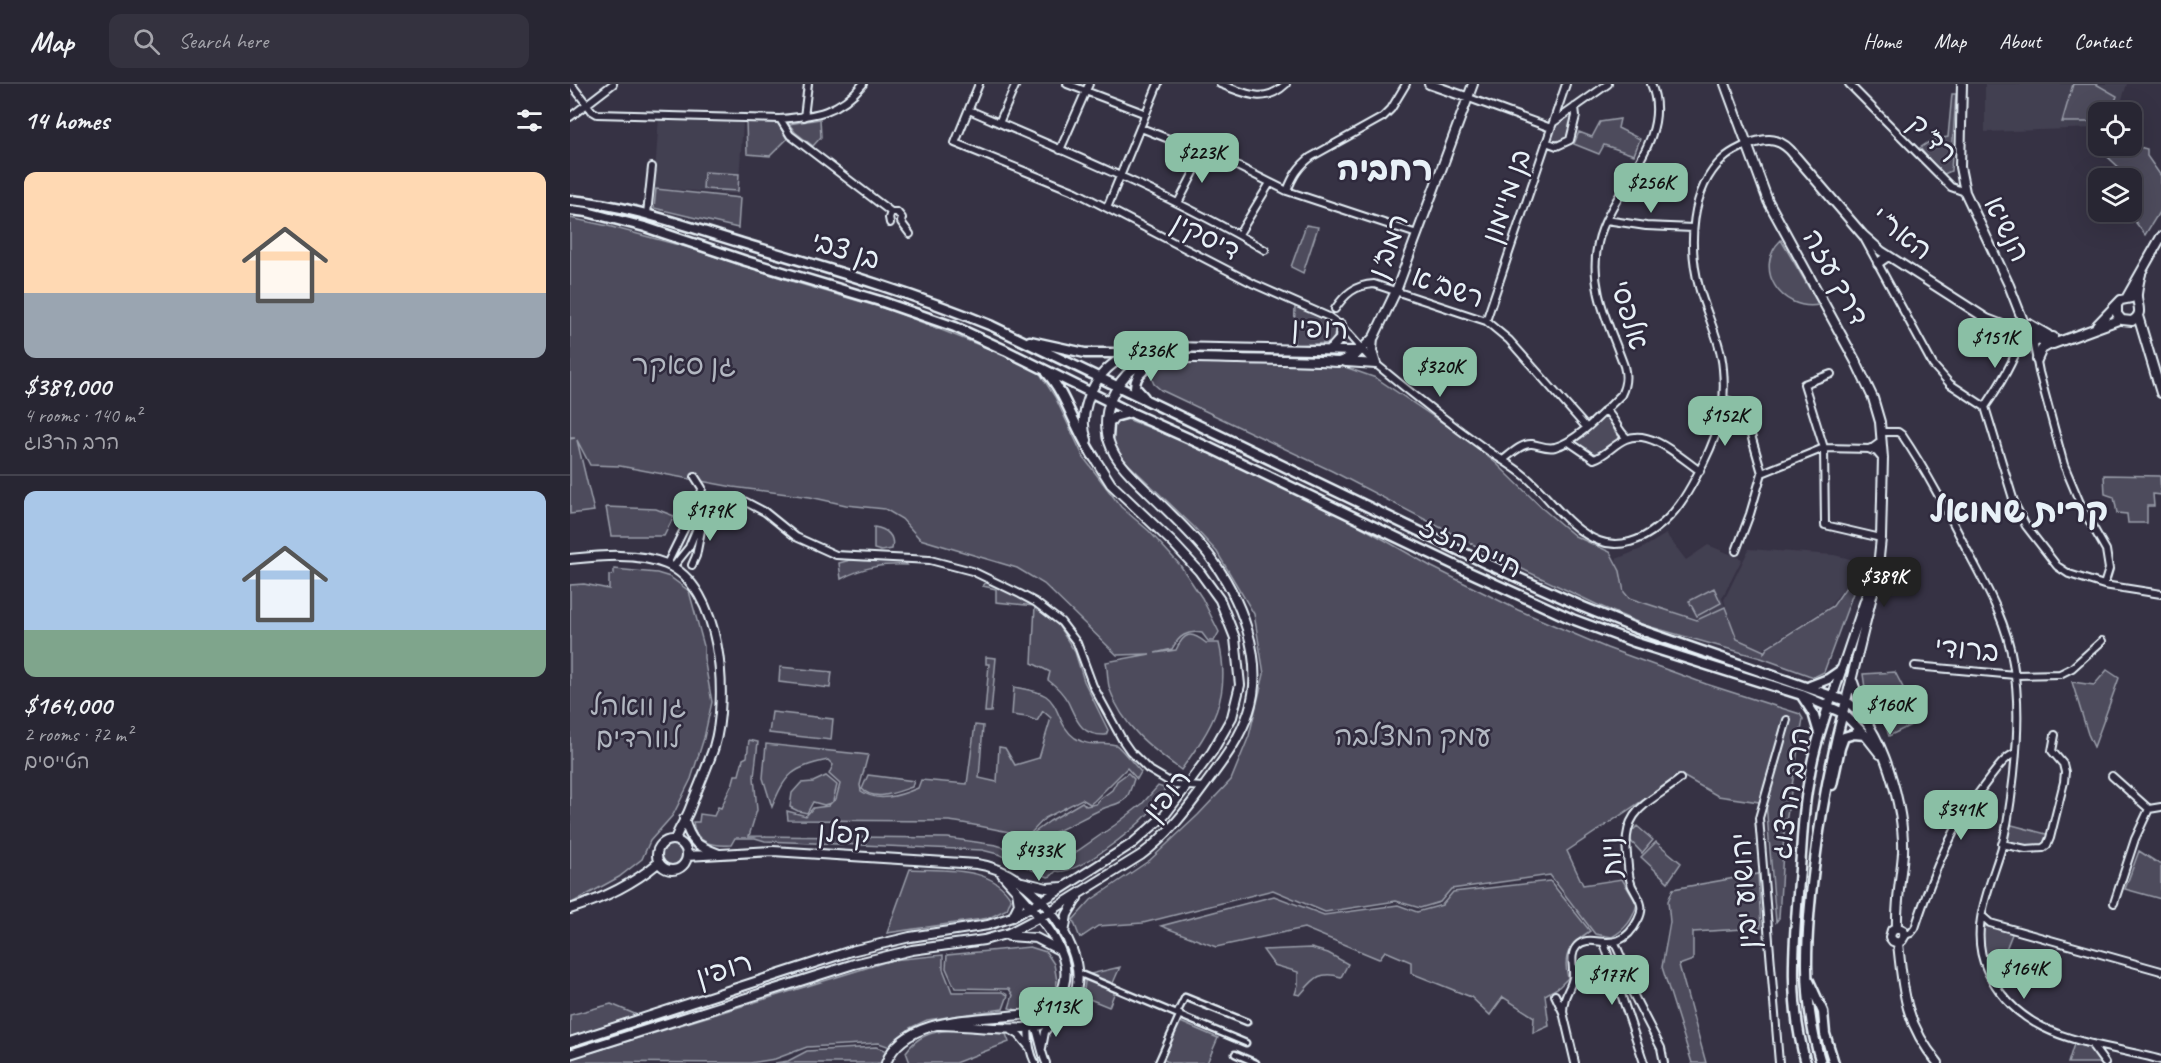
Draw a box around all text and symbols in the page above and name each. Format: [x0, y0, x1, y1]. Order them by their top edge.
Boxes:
search box [109, 14, 529, 68]
text: Map [30, 24, 73, 59]
icon: search [130, 25, 163, 58]
text: Search here [178, 27, 268, 55]
text: Home [1863, 28, 1901, 54]
text: Map [1934, 28, 1966, 54]
text: About [1999, 28, 2041, 54]
text: Contact [2074, 28, 2131, 54]
map controls [2088, 102, 2142, 222]
button: locate [2088, 102, 2142, 156]
text: 14 homes [24, 104, 109, 137]
icon: filters [513, 104, 546, 137]
street label: רד"ק [1901, 106, 1965, 170]
pin: $223K [1160, 133, 1244, 184]
text: $223K [1179, 140, 1225, 165]
street label: בן מיימון [1474, 144, 1538, 248]
district label: רחביה [1337, 147, 1433, 190]
pin: $256K [1609, 163, 1693, 214]
button: layers [2088, 168, 2142, 222]
text: $256K [1628, 170, 1674, 195]
street label: הנשיא [1976, 190, 2038, 268]
street label: האר"י [1865, 198, 1939, 268]
street label: דיסקין [1166, 204, 1246, 268]
street label: רמב"ן [1360, 209, 1416, 283]
icon: home [231, 211, 339, 319]
street label: בן צבי [808, 223, 884, 277]
street label: דרך עזה [1795, 223, 1877, 331]
street label: רשב"א [1407, 258, 1489, 316]
street label: אלפסי [1603, 276, 1657, 354]
street label: רופין [1291, 310, 1349, 346]
pin: $151K [1953, 318, 2037, 369]
text: $151K [1972, 325, 2018, 350]
pin: $236K [1109, 331, 1193, 382]
text: $236K [1128, 338, 1174, 363]
park label: גן סאקר [632, 347, 736, 382]
pin: $320K [1398, 347, 1482, 398]
text: $320K [1417, 354, 1463, 379]
text: $389,000 [24, 370, 111, 403]
pin: $152K [1683, 396, 1767, 447]
text: 4 rooms · 140 m² [24, 403, 141, 428]
text: $152K [1702, 403, 1748, 428]
text: הרב הרצוג [24, 430, 119, 455]
district label: קרית שמואל [1930, 489, 2108, 532]
pin: $179K [668, 491, 752, 542]
text: $179K [687, 498, 733, 523]
street label: חיים הזז [1414, 508, 1528, 586]
icon: home [231, 530, 339, 638]
pin: $389K [1842, 557, 1926, 608]
text: $389K [1861, 564, 1907, 589]
street label: ברודי [1933, 629, 2001, 669]
pin: $160K [1848, 685, 1932, 736]
park label: גן וואהל לוורדים [590, 688, 686, 755]
text: $164,000 [24, 689, 112, 722]
text: $160K [1867, 692, 1913, 717]
park label: עמק המצלבה [1335, 718, 1491, 753]
text: 2 rooms · 72 m² [24, 722, 132, 747]
street label: הרב הרצוג [1762, 724, 1818, 862]
text: הטייסים [24, 749, 90, 774]
street label: רופין [1135, 762, 1199, 828]
pin: $341K [1919, 790, 2003, 841]
text: $341K [1938, 797, 1984, 822]
street label: קפלן [816, 814, 872, 852]
pin: $433K [997, 831, 1081, 882]
street label: יהושוע יבין [1722, 832, 1766, 950]
street label: ניות [1592, 836, 1630, 880]
text: $433K [1016, 838, 1062, 863]
street label: רופין [691, 944, 757, 994]
pin: $164K [1982, 949, 2066, 1000]
pin: $177K [1570, 955, 1654, 1006]
text: $164K [2001, 956, 2047, 981]
text: $177K [1589, 962, 1635, 987]
pin: $113K [1014, 987, 1098, 1038]
text: $113K [1033, 994, 1079, 1019]

